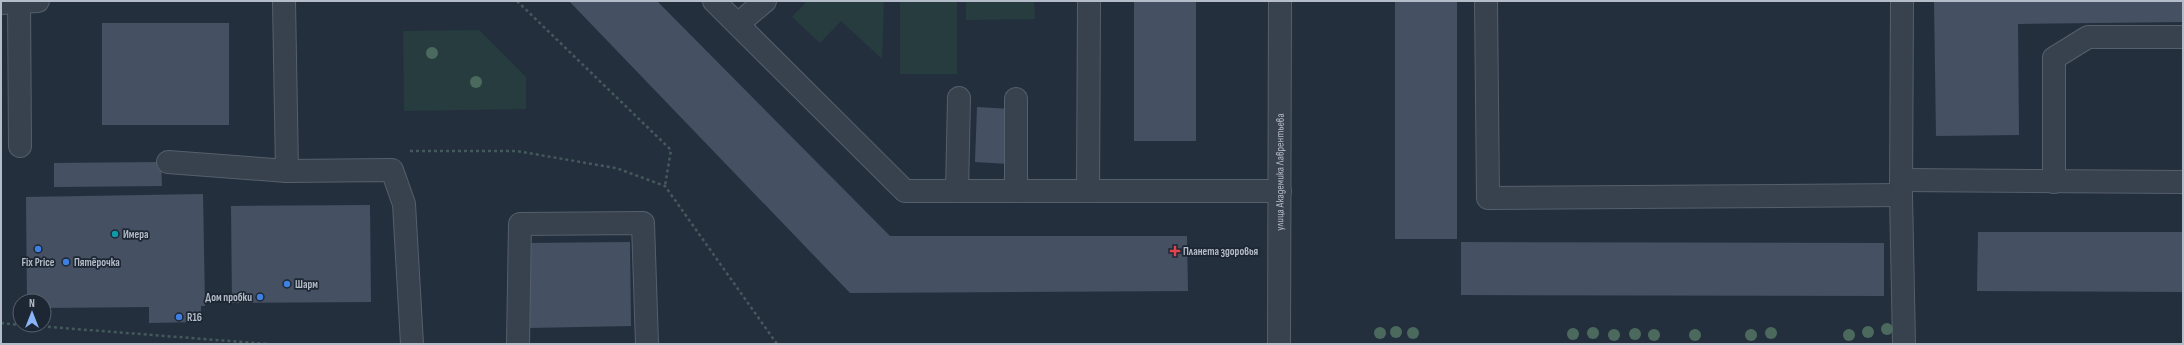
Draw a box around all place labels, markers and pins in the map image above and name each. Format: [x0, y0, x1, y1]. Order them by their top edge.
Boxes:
place label: Имера [123, 228, 149, 241]
marker: Имера [110, 229, 120, 239]
marker: Fix Price [33, 244, 43, 254]
place label: Планета здоровья [1183, 245, 1258, 258]
marker: Планета здоровья [1170, 246, 1180, 256]
place label: Fix Price [21, 256, 55, 269]
place label: Пятёрочка [74, 256, 120, 269]
marker: Пятёрочка [61, 257, 71, 267]
place label: Шарм [295, 278, 318, 291]
marker: Шарм [282, 279, 292, 289]
place label: Дом пробки [205, 291, 252, 304]
marker: Дом пробки [255, 292, 265, 302]
place label: R16 [187, 311, 202, 324]
marker: R16 [174, 312, 184, 322]

